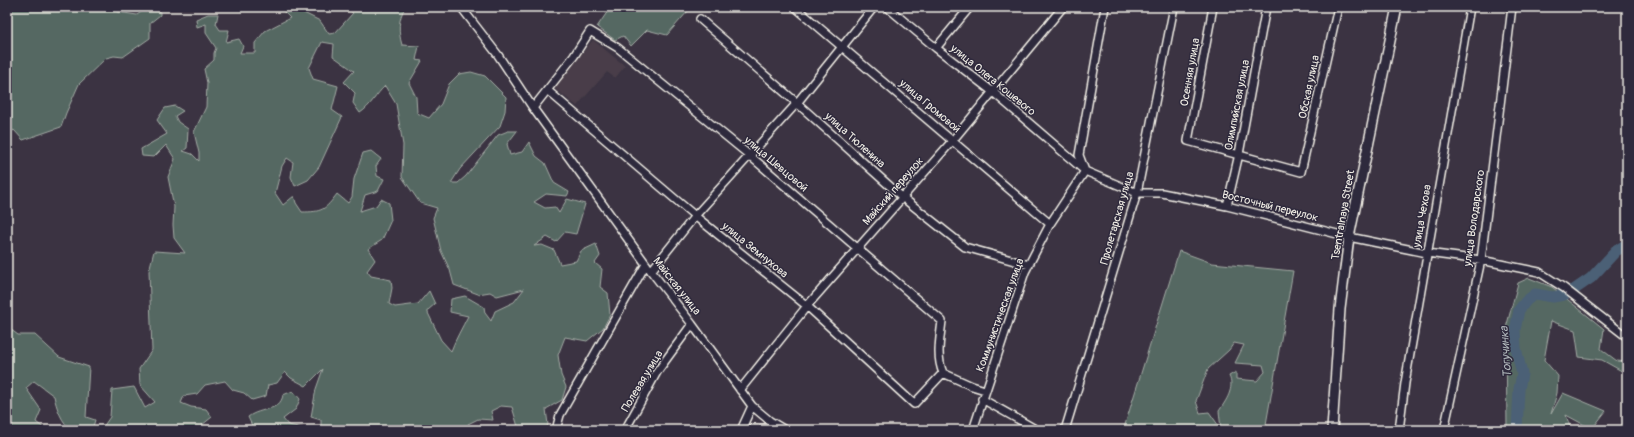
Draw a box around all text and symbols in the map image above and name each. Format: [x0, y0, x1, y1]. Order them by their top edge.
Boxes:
street label: Осенняя улица [1178, 37, 1202, 107]
street label: улица Олега Кошевого [947, 41, 1038, 118]
street label: Обская улица [1296, 54, 1322, 120]
street label: Олимпийская улица [1222, 59, 1252, 151]
street label: улица Громовой [896, 76, 963, 135]
street label: улица Тюленина [821, 109, 888, 170]
street label: улица Шевцовой [741, 133, 810, 194]
street label: Майский переулок [860, 154, 926, 228]
street label: Tsentralnaya Street [1329, 168, 1357, 261]
street label: улица Володарского [1461, 169, 1487, 268]
street label: Пролетарская улица [1098, 170, 1136, 266]
street label: улица Чехова [1410, 183, 1434, 249]
street label: Восточный переулок [1221, 188, 1320, 224]
street label: улица Земнухова [719, 219, 791, 281]
street label: Майская улица [650, 255, 704, 317]
street label: Коммунистическая улица [973, 256, 1027, 374]
water label: Тогучинка [1497, 324, 1515, 378]
street label: Полевая улица [619, 348, 665, 414]

